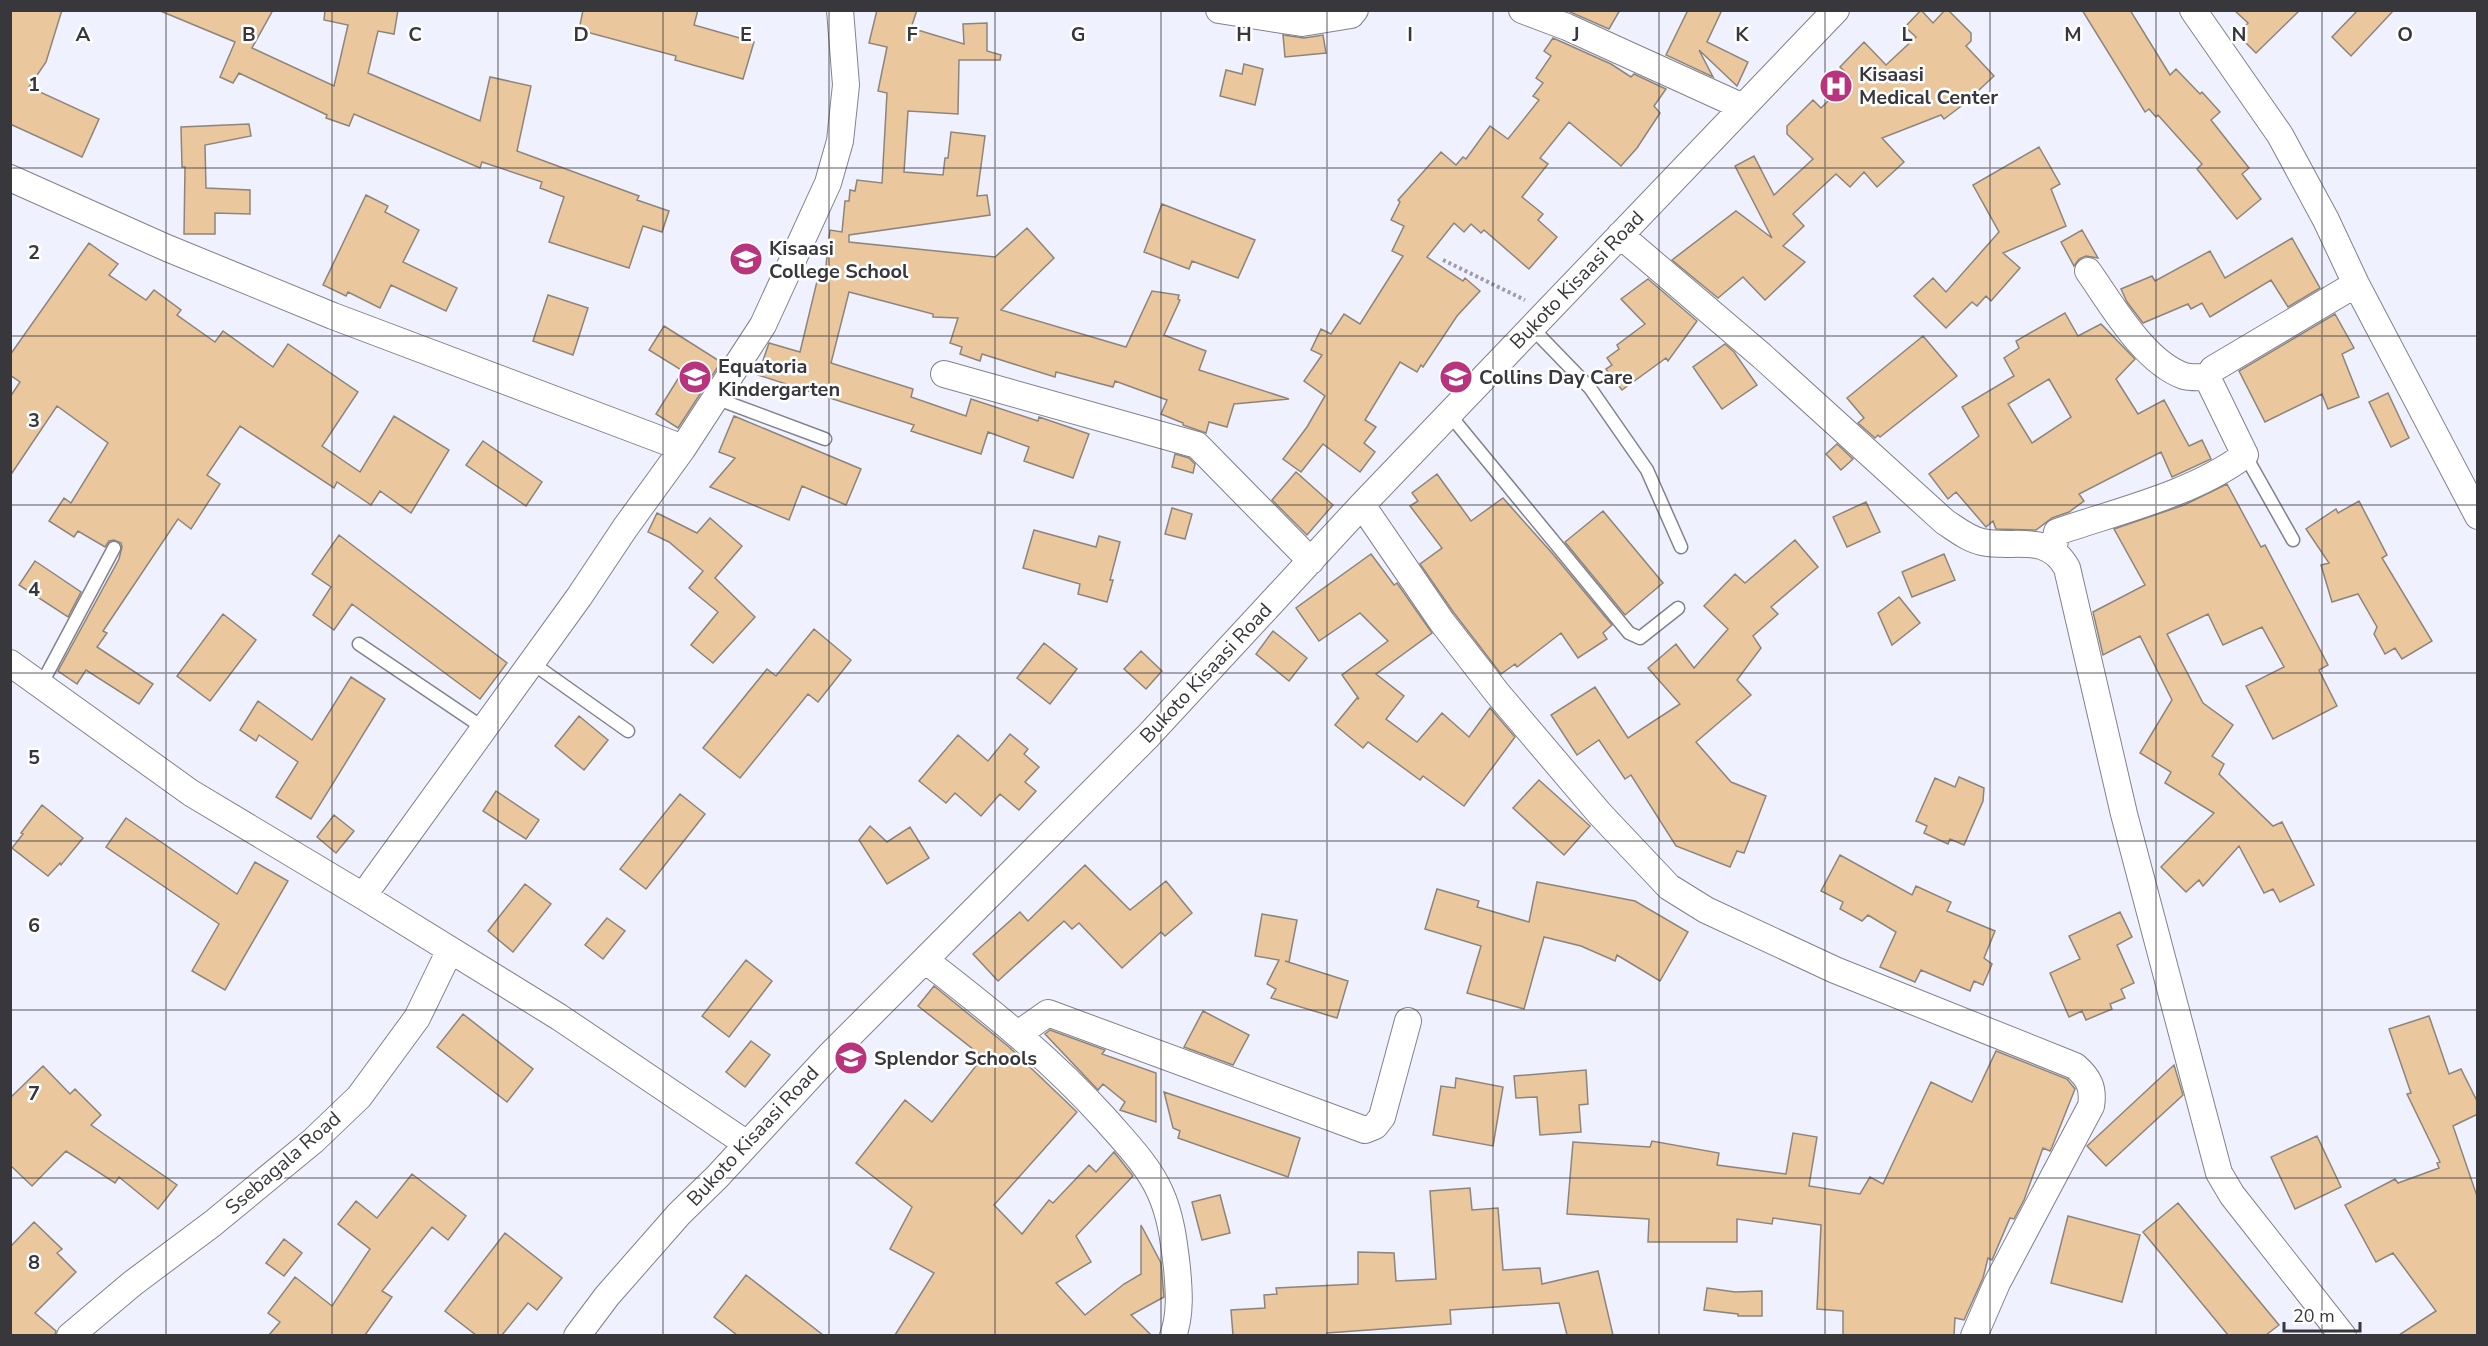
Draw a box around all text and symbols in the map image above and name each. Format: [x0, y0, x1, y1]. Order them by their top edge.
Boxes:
text: A [76, 21, 91, 48]
text: B [242, 21, 256, 48]
text: C [408, 21, 422, 48]
text: D [573, 21, 589, 48]
text: E [740, 21, 752, 48]
text: F [906, 21, 918, 48]
text: G [1071, 21, 1085, 48]
text: H [1236, 21, 1252, 48]
text: I [1407, 21, 1413, 48]
text: J [1571, 21, 1580, 48]
text: K [1735, 21, 1749, 48]
text: L [1901, 21, 1913, 48]
text: M [2064, 21, 2082, 48]
text: N [2232, 21, 2246, 48]
text: O [2397, 21, 2413, 48]
place label: Kisaasi Medical Center [1859, 61, 1998, 111]
hospital icon: Kisaasi Medical Center [1818, 68, 1854, 104]
text: 1 [28, 71, 40, 98]
street label: Bukoto Kisaasi Road [1504, 205, 1650, 355]
place label: Kisaasi College School [769, 235, 909, 285]
text: 2 [28, 239, 40, 266]
school or university icon: Kisaasi College School [728, 241, 764, 277]
place label: Equatoria Kindergarten [718, 353, 840, 403]
school or university icon: Equatoria Kindergarten [677, 359, 713, 395]
school or university icon: Collins Day Care [1438, 359, 1474, 395]
place label: Collins Day Care [1479, 364, 1633, 391]
text: 3 [28, 407, 40, 434]
text: 4 [28, 576, 40, 603]
street label: Bukoto Kisaasi Road [1134, 597, 1278, 749]
text: 5 [28, 744, 40, 771]
text: 6 [28, 912, 40, 939]
school or university icon: Splendor Schools [833, 1040, 869, 1076]
place label: Splendor Schools [874, 1045, 1037, 1072]
street label: Bukoto Kisaasi Road [681, 1060, 825, 1212]
text: 7 [28, 1080, 40, 1107]
street label: Ssebagala Road [219, 1105, 347, 1221]
text: 8 [28, 1249, 40, 1276]
scale bar [2284, 1295, 2360, 1333]
text: 20 m [2293, 1304, 2335, 1328]

